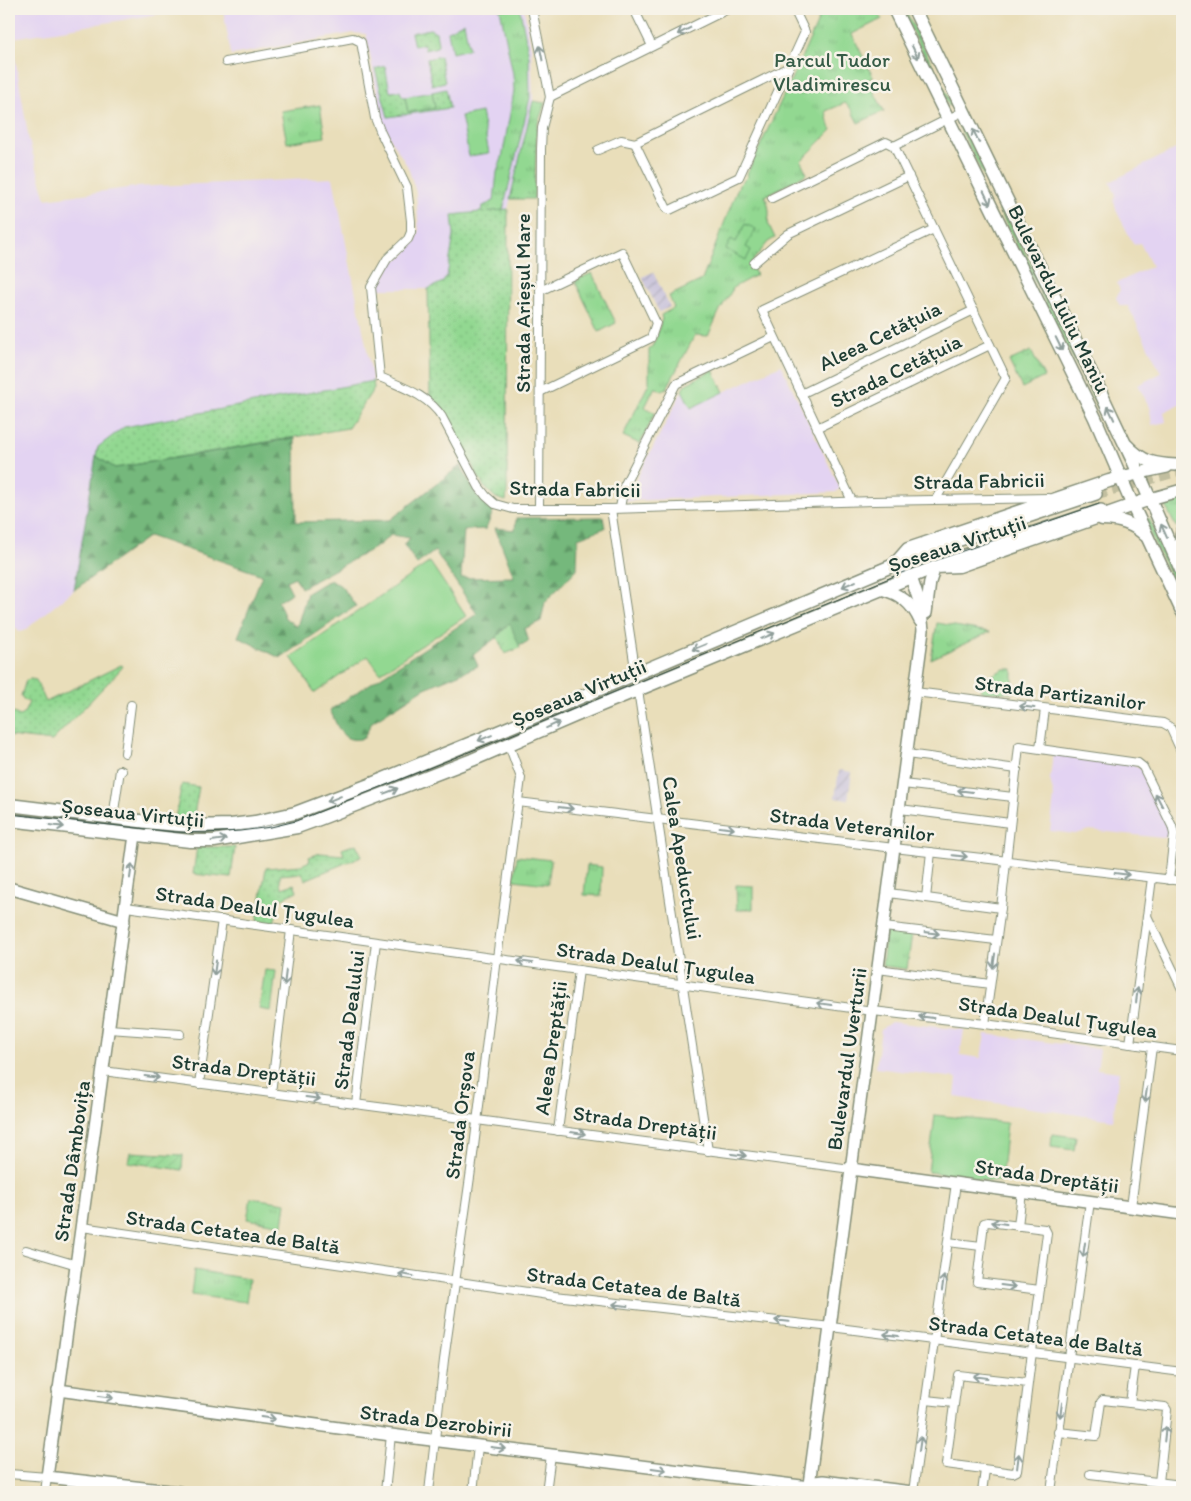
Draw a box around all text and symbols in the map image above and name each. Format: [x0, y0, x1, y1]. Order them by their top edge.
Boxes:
one-way arrow [677, 26, 692, 36]
one-way arrow [536, 45, 545, 61]
one-way arrow [910, 45, 920, 60]
park label: Parcul Tudor Vladimirescu [773, 47, 891, 96]
one-way arrow [971, 129, 980, 144]
one-way arrow [983, 190, 992, 205]
street label: Bulevardul Iuliu Maniu [1003, 201, 1116, 397]
street label: Strada Arieșul Mare [510, 213, 535, 393]
street label: Aleea Cetățuia [815, 295, 945, 376]
street label: Strada Cetățuia [826, 328, 966, 413]
one-way arrow [1055, 336, 1064, 351]
one-way arrow [1105, 406, 1115, 421]
street label: Strada Fabricii [913, 467, 1045, 494]
street label: Strada Fabricii [509, 475, 641, 502]
street label: Șoseaua Virtuții [885, 509, 1029, 578]
one-way arrow [1159, 524, 1169, 539]
one-way arrow [842, 579, 857, 589]
one-way arrow [760, 631, 775, 640]
one-way arrow [692, 643, 707, 653]
street label: Șoseaua Virtuții [508, 653, 650, 732]
street label: Strada Partizanilor [973, 670, 1147, 715]
one-way arrow [1020, 702, 1036, 712]
one-way arrow [545, 719, 560, 729]
one-way arrow [478, 733, 493, 743]
street label: Calea Apeductului [657, 774, 708, 941]
one-way arrow [383, 786, 398, 795]
one-way arrow [957, 786, 973, 796]
street label: Șoseaua Virtuții [60, 793, 206, 832]
one-way arrow [1154, 793, 1163, 808]
one-way arrow [327, 795, 343, 804]
street label: Strada Veteranilor [768, 802, 936, 847]
one-way arrow [558, 803, 574, 813]
one-way arrow [49, 821, 65, 831]
one-way arrow [719, 823, 735, 833]
one-way arrow [210, 834, 226, 844]
one-way arrow [952, 851, 968, 861]
one-way arrow [126, 863, 136, 879]
one-way arrow [1113, 869, 1129, 879]
street label: Strada Dealul Țugulea [154, 880, 356, 933]
one-way arrow [924, 928, 940, 938]
street label: Strada Dealul Țugulea [555, 936, 757, 989]
street label: Strada Dealului [328, 949, 369, 1091]
one-way arrow [988, 953, 998, 969]
one-way arrow [517, 957, 533, 967]
one-way arrow [210, 960, 220, 976]
street label: Bulevardul Uverturii [821, 966, 872, 1152]
one-way arrow [280, 970, 290, 986]
street label: Aleea Dreptății [529, 979, 572, 1117]
one-way arrow [1132, 988, 1142, 1004]
street label: Strada Dealul Țugulea [957, 990, 1159, 1043]
one-way arrow [817, 999, 833, 1009]
one-way arrow [918, 1012, 934, 1022]
street label: Strada Dreptății [171, 1048, 318, 1091]
street label: Strada Orșova [439, 1049, 480, 1181]
one-way arrow [143, 1072, 159, 1082]
street label: Strada Dâmbovița [48, 1079, 95, 1243]
one-way arrow [1141, 1087, 1151, 1103]
one-way arrow [305, 1093, 321, 1103]
street label: Strada Dreptății [571, 1100, 719, 1145]
one-way arrow [570, 1128, 586, 1138]
one-way arrow [731, 1150, 747, 1160]
street label: Strada Dreptății [973, 1153, 1121, 1198]
street label: Strada Cetatea de Baltă [124, 1204, 342, 1259]
one-way arrow [991, 1218, 1007, 1228]
one-way arrow [1079, 1241, 1089, 1257]
street label: Strada Cetatea de Baltă [525, 1261, 743, 1312]
one-way arrow [399, 1270, 415, 1280]
one-way arrow [938, 1275, 948, 1291]
one-way arrow [1000, 1281, 1016, 1291]
one-way arrow [613, 1300, 629, 1310]
street label: Strada Cetatea de Baltă [927, 1310, 1145, 1361]
one-way arrow [774, 1316, 790, 1326]
one-way arrow [883, 1330, 899, 1340]
one-way arrow [972, 1372, 988, 1382]
one-way arrow [98, 1392, 114, 1402]
street label: Strada Dezrobirii [359, 1399, 513, 1442]
one-way arrow [1056, 1402, 1066, 1418]
one-way arrow [259, 1413, 275, 1423]
one-way arrow [1160, 1426, 1170, 1442]
one-way arrow [915, 1436, 925, 1452]
one-way arrow [490, 1443, 506, 1453]
one-way arrow [1013, 1453, 1023, 1469]
one-way arrow [651, 1464, 667, 1474]

